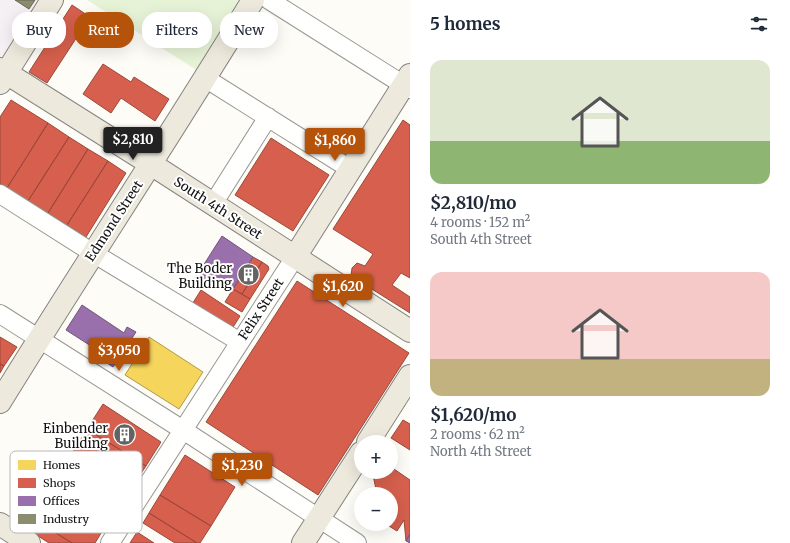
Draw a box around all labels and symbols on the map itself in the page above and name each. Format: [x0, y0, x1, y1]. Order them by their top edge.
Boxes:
pin: $2,810 [100, 127, 166, 161]
pin: $1,860 [302, 128, 368, 162]
street label: South 4th Street [171, 173, 265, 243]
street label: Edmond Street [81, 177, 147, 265]
place label: The Boder Building [167, 260, 232, 292]
building icon: The Boder Building [235, 262, 261, 288]
pin: $1,620 [310, 274, 376, 308]
street label: Felix Street [235, 275, 287, 343]
pin: $3,050 [86, 338, 152, 372]
place label: Einbender Building [43, 420, 108, 452]
building icon: Einbender Building [111, 422, 137, 448]
legend [10, 451, 142, 533]
pin: $1,230 [209, 453, 275, 487]
text: Homes [43, 458, 80, 472]
text: Shops [43, 476, 75, 490]
text: Offices [43, 494, 80, 508]
text: Industry [43, 512, 90, 526]

